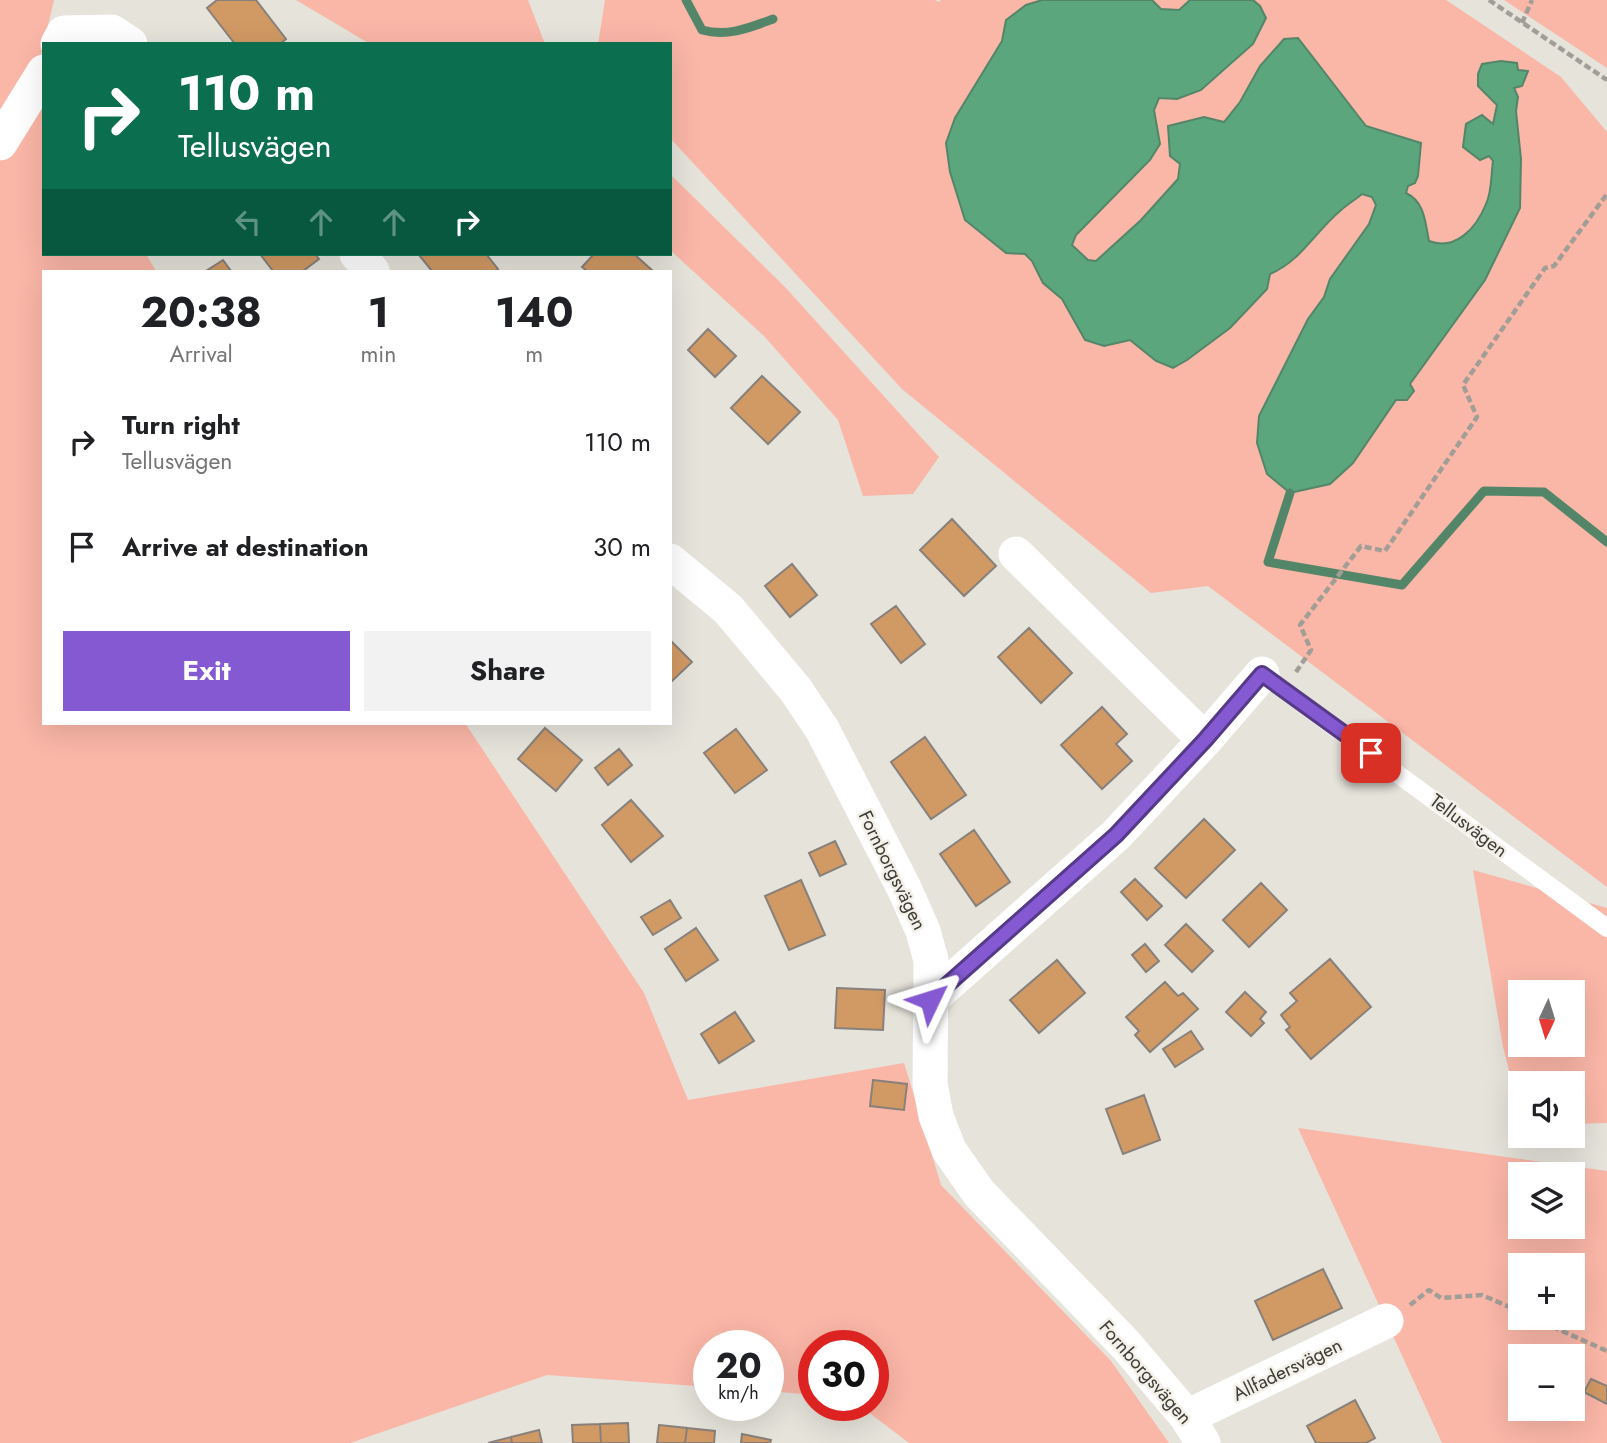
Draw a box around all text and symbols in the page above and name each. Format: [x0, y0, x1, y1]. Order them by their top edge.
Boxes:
text: 110 m [178, 58, 315, 128]
icon: right [63, 70, 154, 161]
text: Tellusvägen [178, 123, 332, 169]
icon: left [229, 203, 267, 241]
icon: ahead [302, 203, 340, 241]
icon: ahead [375, 203, 413, 241]
icon: right [448, 203, 486, 241]
text: 20:38 [141, 282, 262, 343]
text: 1 [368, 282, 389, 343]
text: 140 [495, 282, 573, 343]
text: Arrival [169, 337, 233, 371]
text: min [360, 337, 396, 371]
text: m [525, 337, 543, 371]
text: Turn right [122, 406, 240, 444]
icon: right [63, 423, 101, 461]
text: 110 m [584, 423, 651, 461]
text: Tellusvägen [122, 444, 232, 478]
icon: arrive [63, 528, 101, 566]
text: Arrive at destination [122, 528, 369, 566]
text: 30 m [593, 528, 651, 566]
button: Exit [63, 631, 350, 711]
button: Share [364, 631, 651, 711]
pin [1341, 723, 1401, 783]
icon: arrive [1352, 734, 1390, 772]
street label: Tellusvägen [1424, 787, 1513, 864]
street label: Fornborgsvägen [852, 806, 933, 934]
position arrow [893, 963, 967, 1037]
north arrow [1508, 980, 1586, 1057]
map controls [1508, 980, 1585, 1421]
button: sound [1508, 1071, 1585, 1148]
button: layers [1508, 1162, 1585, 1239]
button: + [1508, 1253, 1585, 1330]
street label: Fornborgsvägen [1093, 1314, 1198, 1430]
speed limit sign: 30 [798, 1330, 889, 1421]
street label: Allfadersvägen [1228, 1331, 1346, 1408]
text: 20 [715, 1341, 762, 1391]
button: − [1508, 1344, 1585, 1421]
text: km/h [718, 1380, 759, 1406]

